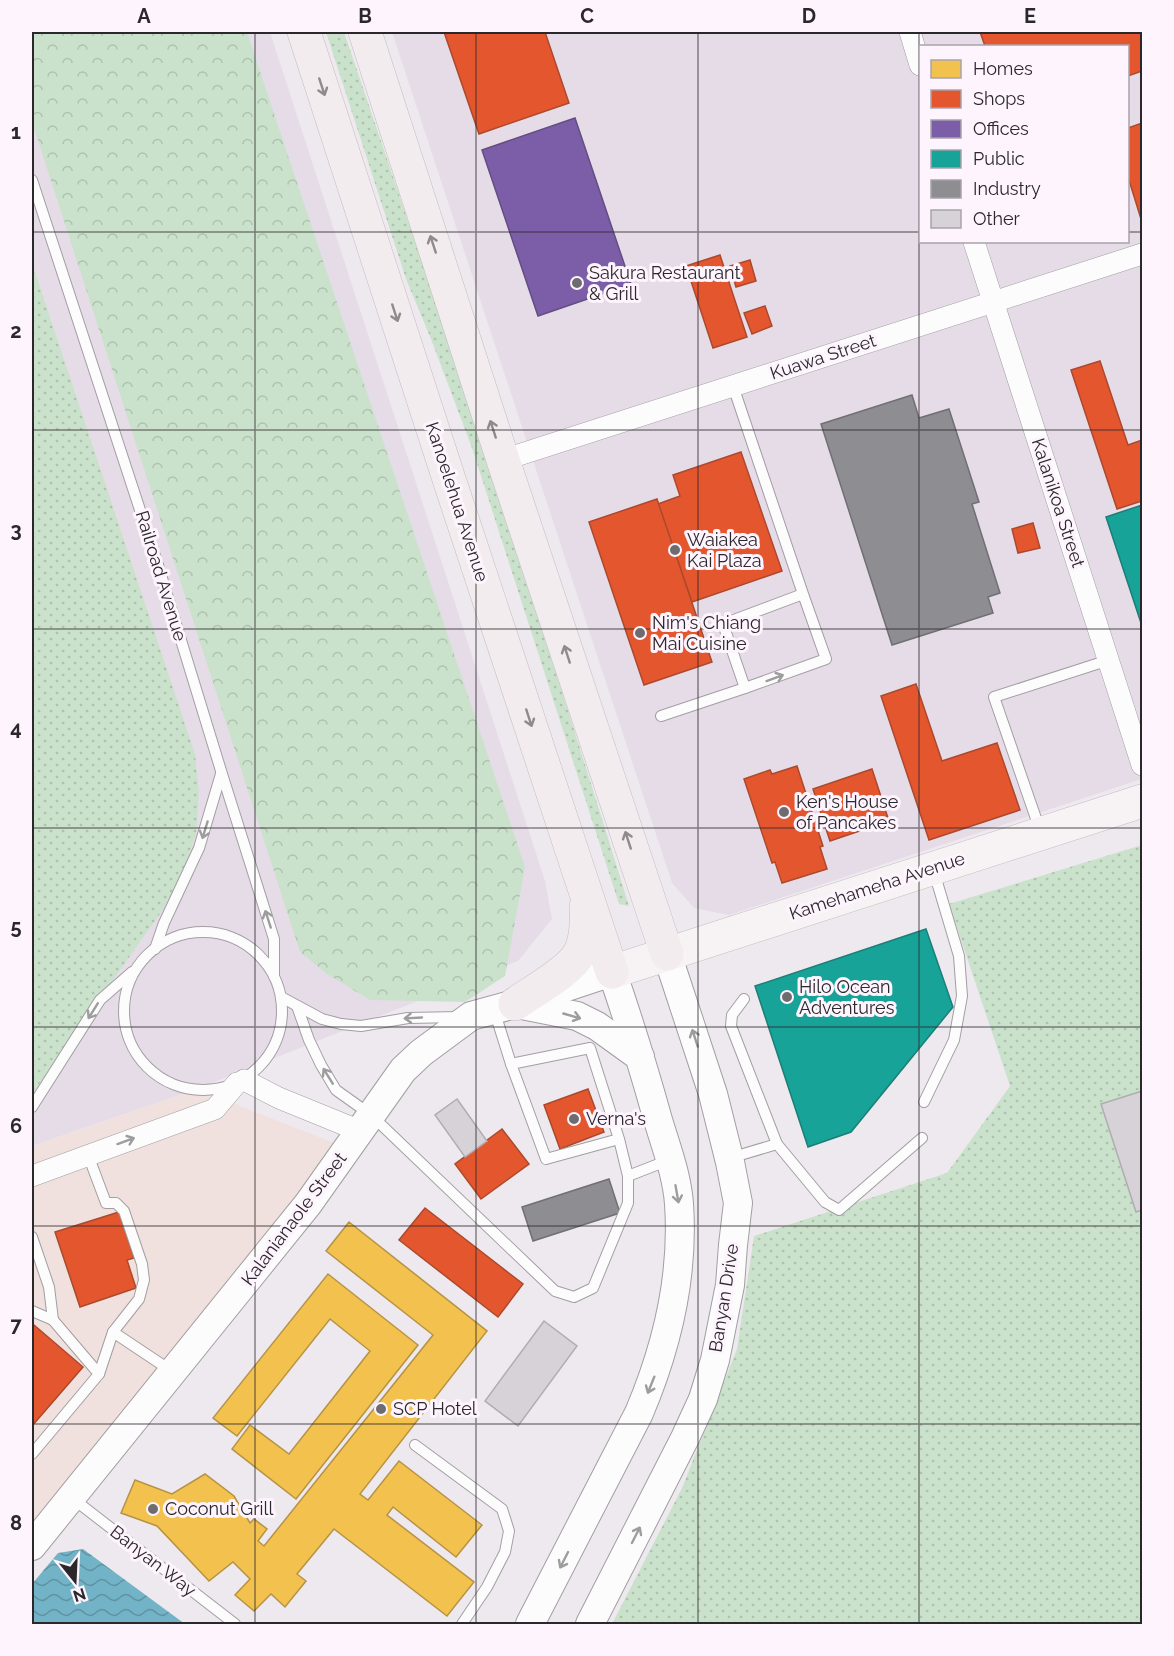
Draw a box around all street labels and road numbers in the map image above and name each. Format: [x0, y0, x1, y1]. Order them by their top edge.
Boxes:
street label: Kuawa Street [767, 330, 878, 384]
street label: Kanoelehua Avenue [422, 419, 493, 585]
street label: Kalanikoa Street [1028, 436, 1089, 570]
street label: Railroad Avenue [132, 508, 191, 644]
street label: Kamehameha Avenue [786, 847, 968, 924]
street label: Kalanianaole Street [237, 1148, 351, 1289]
street label: Banyan Drive [705, 1242, 743, 1354]
street label: Banyan Way [106, 1521, 201, 1601]

